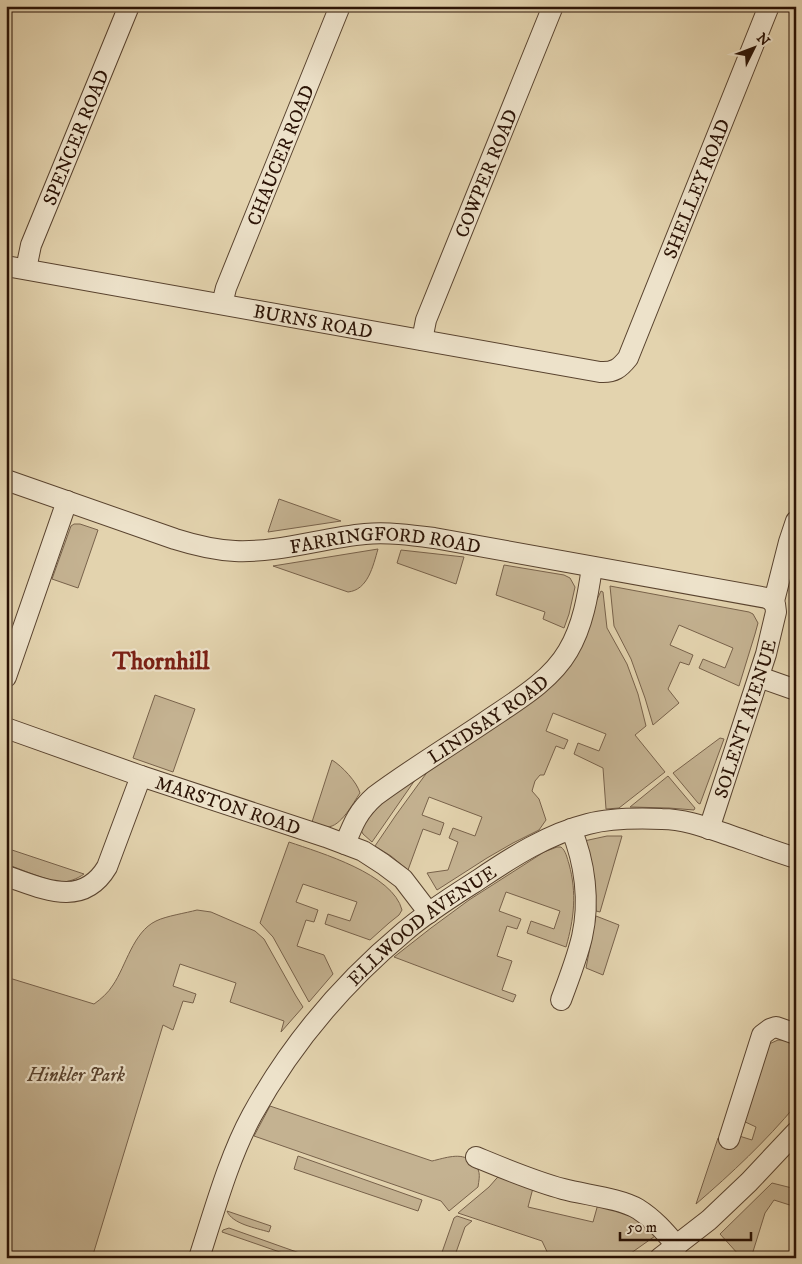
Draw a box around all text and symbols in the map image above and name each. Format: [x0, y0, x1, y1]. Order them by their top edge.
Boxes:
north arrow [730, 22, 780, 72]
text: N [752, 30, 774, 51]
street label: SPENCER ROAD [38, 66, 115, 209]
street label: CHAUCER ROAD [242, 82, 320, 229]
street label: COWPER ROAD [451, 106, 523, 241]
street label: SHELLEY ROAD [659, 116, 736, 262]
street label: BURNS ROAD [251, 300, 374, 344]
street label: FARRINGFORD ROAD [288, 523, 483, 559]
street label: SOLENT AVENUE [710, 637, 782, 801]
district label: Thornhill [112, 647, 210, 677]
street label: LINDSAY ROAD [424, 671, 554, 769]
street label: MARSTON ROAD [152, 772, 303, 841]
street label: ELLWOOD AVENUE [343, 861, 501, 991]
park label: Hinkler Park [26, 1064, 125, 1087]
scale bar [620, 1209, 751, 1241]
text: 50 m [627, 1218, 657, 1237]

